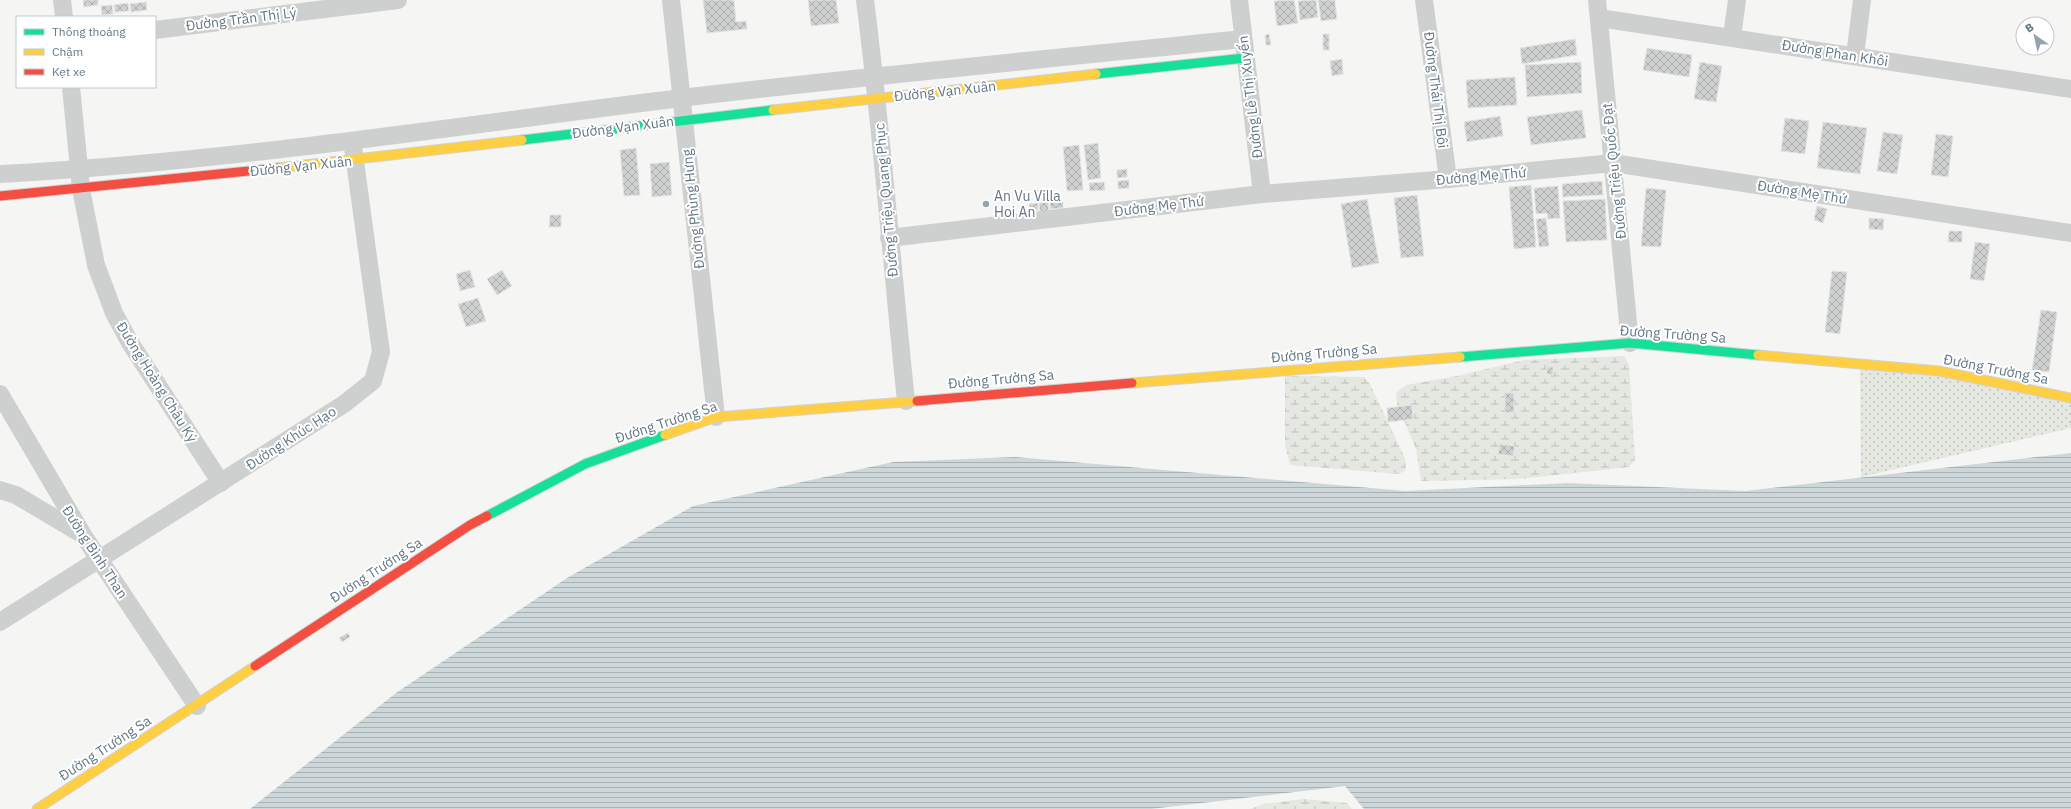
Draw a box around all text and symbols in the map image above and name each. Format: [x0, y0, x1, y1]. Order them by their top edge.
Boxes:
street label: Đường Trần Thị Lý [185, 3, 297, 35]
legend [16, 16, 156, 88]
north arrow [2015, 16, 2055, 56]
text: B [2022, 20, 2036, 36]
text: Thông thoáng [52, 24, 126, 39]
street label: Đường Thái Thị Bôi [1420, 31, 1452, 149]
street label: Đường Lê Thị Xuyến [1234, 35, 1266, 159]
street label: Đường Phan Khôi [1781, 36, 1889, 70]
text: Chậm [52, 44, 83, 59]
text: Kẹt xe [52, 64, 86, 79]
street label: Đường Vạn Xuân [893, 77, 997, 105]
street label: Đường Triệu Quốc Đạt [1598, 102, 1630, 240]
street label: Đường Vạn Xuân [571, 112, 675, 142]
street label: Đường Triệu Quang Phục [870, 122, 902, 278]
street label: Đường Phùng Hưng [678, 148, 708, 270]
street label: Đường Vạn Xuân [249, 152, 353, 180]
street label: Đường Mẹ Thứ [1435, 163, 1527, 189]
street label: Đường Mẹ Thứ [1756, 176, 1848, 208]
place label: An Vu Villa Hoi An [994, 187, 1061, 221]
street label: Đường Mẹ Thứ [1113, 192, 1205, 220]
marker: An Vu Villa Hoi An [981, 199, 991, 209]
street label: Đường Hoàng Châu Ký [113, 318, 201, 446]
street label: Đường Trường Sa [1619, 321, 1727, 347]
street label: Đường Trường Sa [1270, 339, 1378, 367]
street label: Đường Trường Sa [1942, 350, 2050, 388]
street label: Đường Trường Sa [947, 365, 1055, 393]
street label: Đường Trường Sa [613, 397, 720, 447]
street label: Đường Khúc Hạo [242, 402, 340, 474]
street label: Đường Bình Than [58, 502, 132, 602]
street label: Đường Trường Sa [326, 533, 426, 607]
street label: Đường Trường Sa [55, 711, 155, 785]

